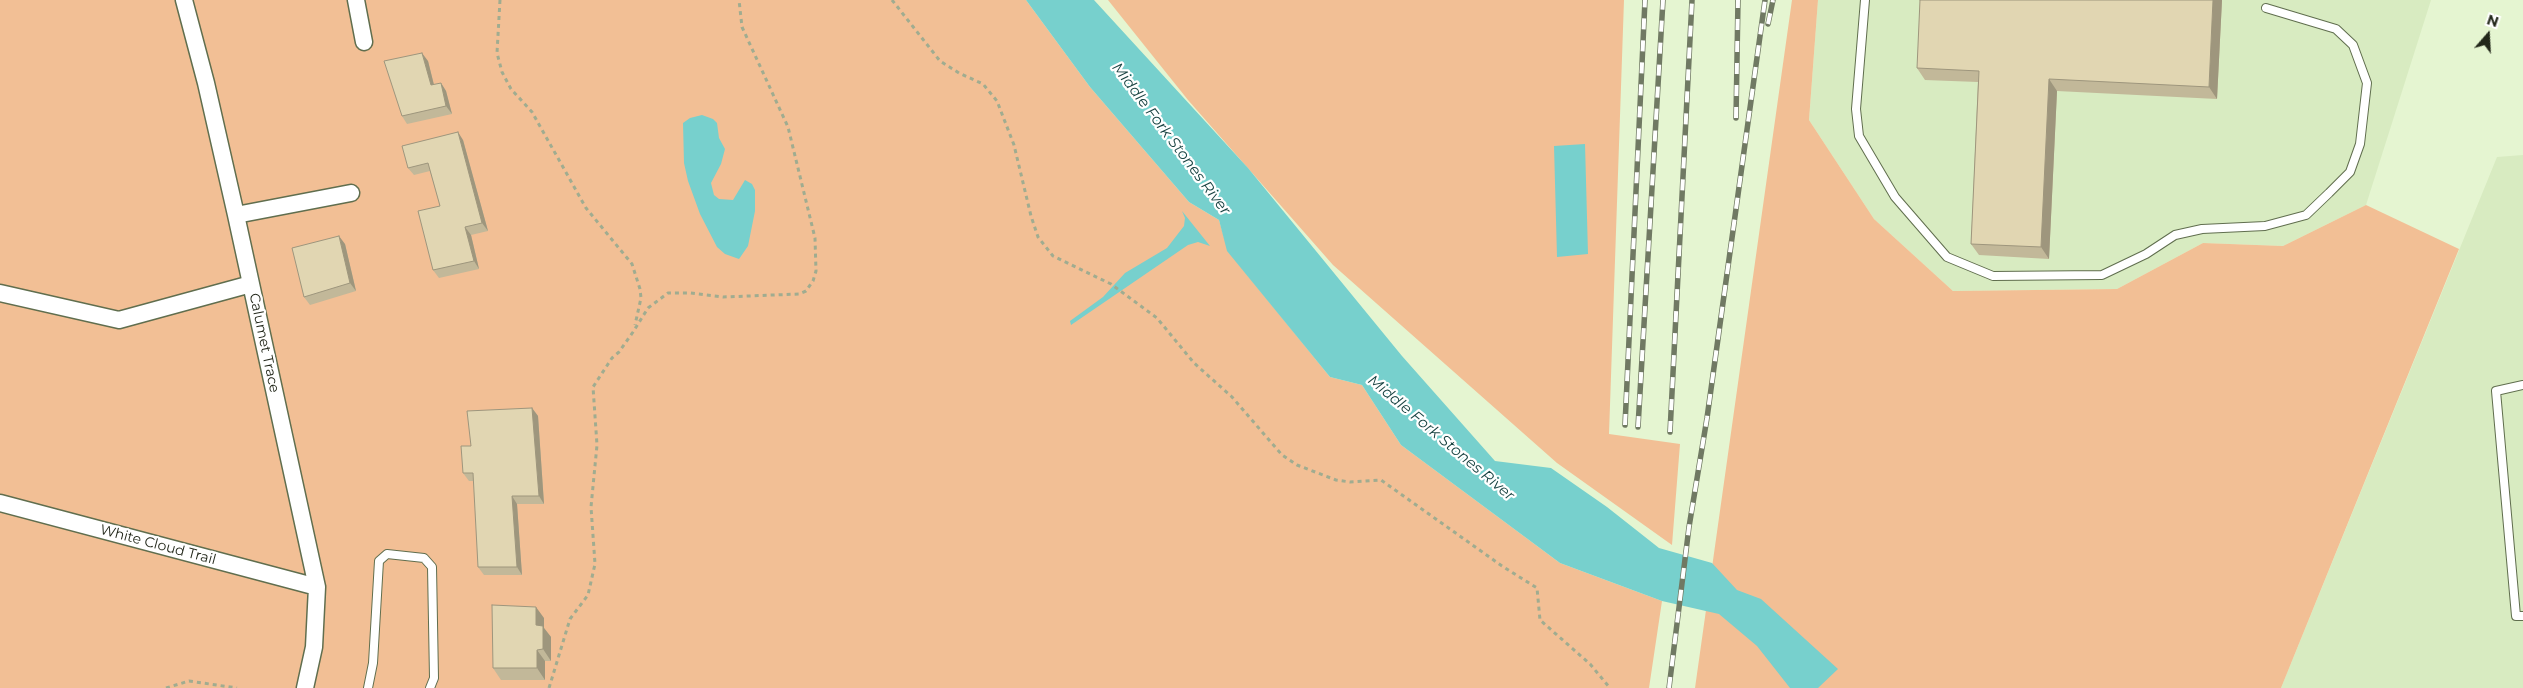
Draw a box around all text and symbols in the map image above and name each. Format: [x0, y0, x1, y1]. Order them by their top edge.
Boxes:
north arrow [2463, 10, 2513, 60]
text: N [2485, 10, 2501, 31]
water label: Middle Fork Stones River [1108, 59, 1234, 219]
street label: Calumet Trace [245, 292, 283, 394]
water label: Middle Fork Stones River [1364, 371, 1518, 505]
street label: White Cloud Trail [98, 521, 218, 569]

